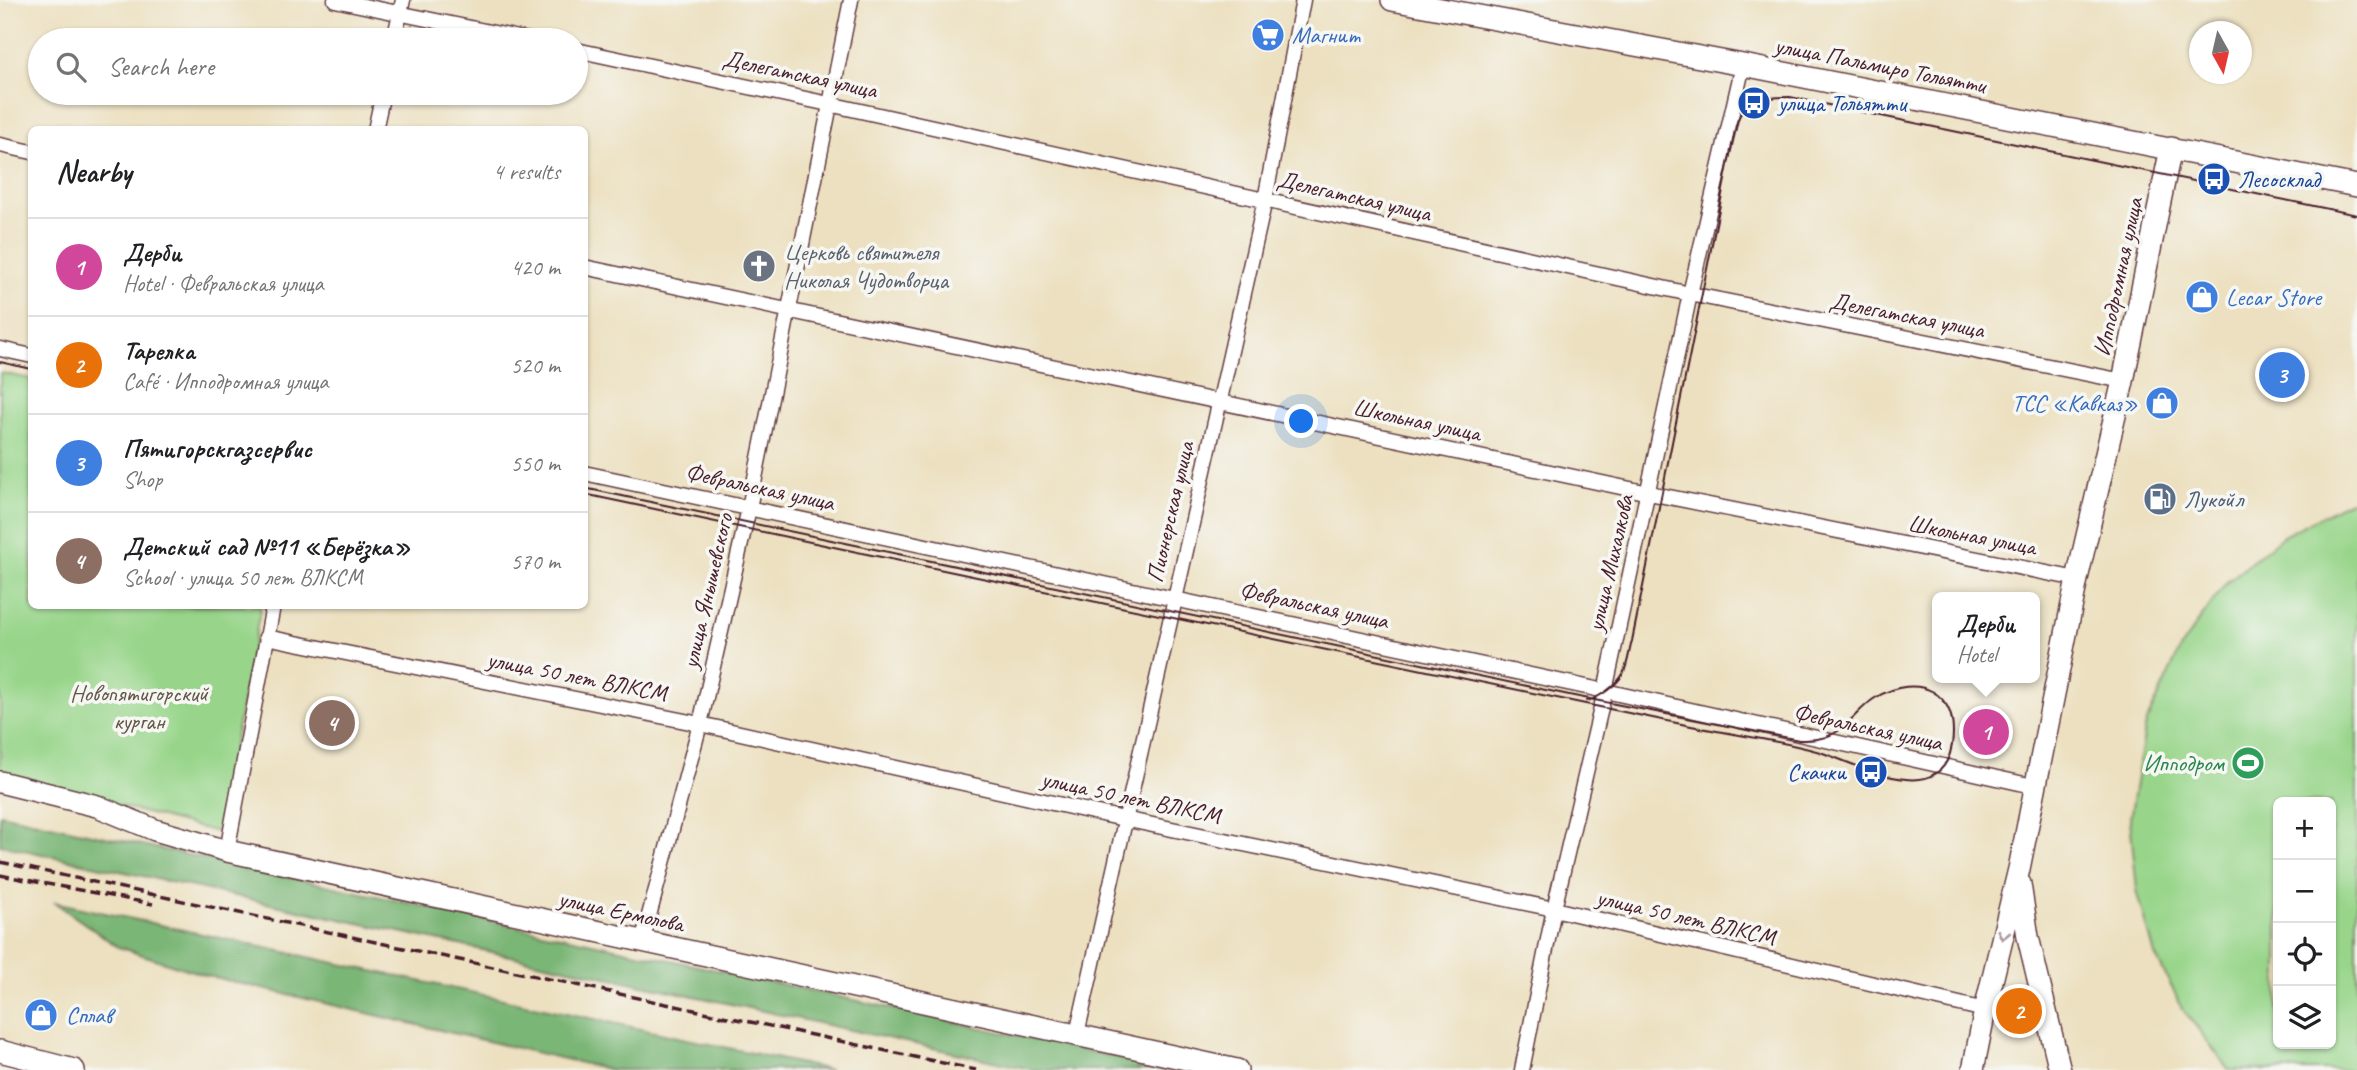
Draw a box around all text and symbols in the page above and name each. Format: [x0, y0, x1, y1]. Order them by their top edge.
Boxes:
supermarket icon: Магнит [1249, 16, 1287, 54]
place label: Магнит [1292, 20, 1361, 50]
north arrow [2189, 21, 2252, 84]
search box [28, 28, 588, 105]
street label: улица Пальмиро Тольятти [1770, 29, 1990, 101]
street label: Делегатская улица [720, 43, 881, 105]
icon: search [52, 48, 90, 86]
text: Search here [108, 50, 214, 83]
bus stop icon: улица Тольятти [1735, 84, 1773, 122]
place label: улица Тольятти [1776, 88, 1908, 118]
text: Nearby [56, 153, 132, 191]
text: 4 results [493, 157, 560, 186]
bus stop icon: Лесосклад [2195, 160, 2233, 198]
street label: Делегатская улица [1274, 164, 1435, 229]
place label: Лесосклад [2238, 164, 2322, 194]
street label: Ипподромная улица [2087, 193, 2150, 359]
text: Дерби [123, 236, 182, 269]
place label: Церковь святителя Николая Чудотворца [784, 237, 949, 295]
church icon: Церковь святителя Николая Чудотворца [740, 247, 778, 285]
text: 1 [74, 253, 84, 282]
text: 420 m [511, 253, 560, 282]
text: Hotel · Февральская улица [123, 269, 324, 298]
shop icon: Lecar Store [2183, 278, 2221, 316]
place label: Lecar Store [2226, 282, 2323, 312]
street label: Делегатская улица [1827, 285, 1988, 345]
text: Тарелка [123, 334, 195, 367]
pin: 3 [2259, 349, 2305, 401]
text: 2 [74, 351, 84, 380]
text: 520 m [511, 351, 560, 380]
text: Café · Ипподромная улица [123, 367, 328, 396]
shop icon: ТСС «Кавказ» [2143, 384, 2181, 422]
place label: ТСС «Кавказ» [2012, 388, 2138, 418]
street label: Школьная улица [1351, 392, 1486, 449]
your location [1284, 404, 1318, 438]
text: Пятигорскгазсервис [123, 432, 312, 465]
street label: Пионерская улица [1139, 437, 1201, 585]
text: 3 [74, 449, 84, 478]
text: 550 m [511, 449, 560, 478]
street label: Февральская улица [683, 457, 839, 518]
text: Shop [123, 465, 162, 494]
fuel station icon: Лукойл [2141, 480, 2179, 518]
place label: Лукойл [2184, 484, 2245, 514]
street label: улица Михалкова [1579, 490, 1641, 636]
street label: Школьная улица [1906, 508, 2041, 562]
street label: улица Янышевского [674, 509, 740, 673]
text: Детский сад №11 «Берёзка» [123, 530, 410, 563]
text: 4 [74, 547, 84, 576]
text: 570 m [511, 547, 560, 576]
text: School · улица 50 лет ВЛКСМ [123, 563, 363, 592]
street label: Февральская улица [1237, 575, 1393, 636]
popup [1932, 592, 2040, 683]
text: Дерби [1957, 607, 2015, 640]
text: Hotel [1957, 640, 1997, 669]
street label: улица 50 лет ВЛКСМ [483, 643, 671, 708]
park label: Новопятигорский курган [70, 678, 210, 736]
pin: 4 [309, 697, 355, 749]
street label: Февральская улица [1791, 697, 1947, 758]
pin: 1 [1963, 706, 2009, 758]
sports icon: Ипподpом [2229, 744, 2267, 782]
place label: Ипподpом [2143, 748, 2225, 778]
bus stop icon: Скачки [1852, 753, 1890, 791]
place label: Скачки [1787, 757, 1847, 787]
street label: улица 50 лет ВЛКСМ [1037, 763, 1225, 831]
map controls [2273, 797, 2336, 1049]
button: + [2273, 797, 2336, 860]
button: − [2273, 860, 2336, 923]
street label: улица 50 лет ВЛКСМ [1592, 881, 1780, 953]
street label: улица Ермолова [554, 883, 688, 939]
button: locate [2273, 923, 2336, 986]
one-way arrow [1997, 929, 2011, 941]
pin: 2 [1996, 985, 2042, 1037]
button: layers [2273, 986, 2336, 1049]
shop icon: Сплав [22, 996, 60, 1034]
place label: Сплав [66, 1000, 116, 1030]

